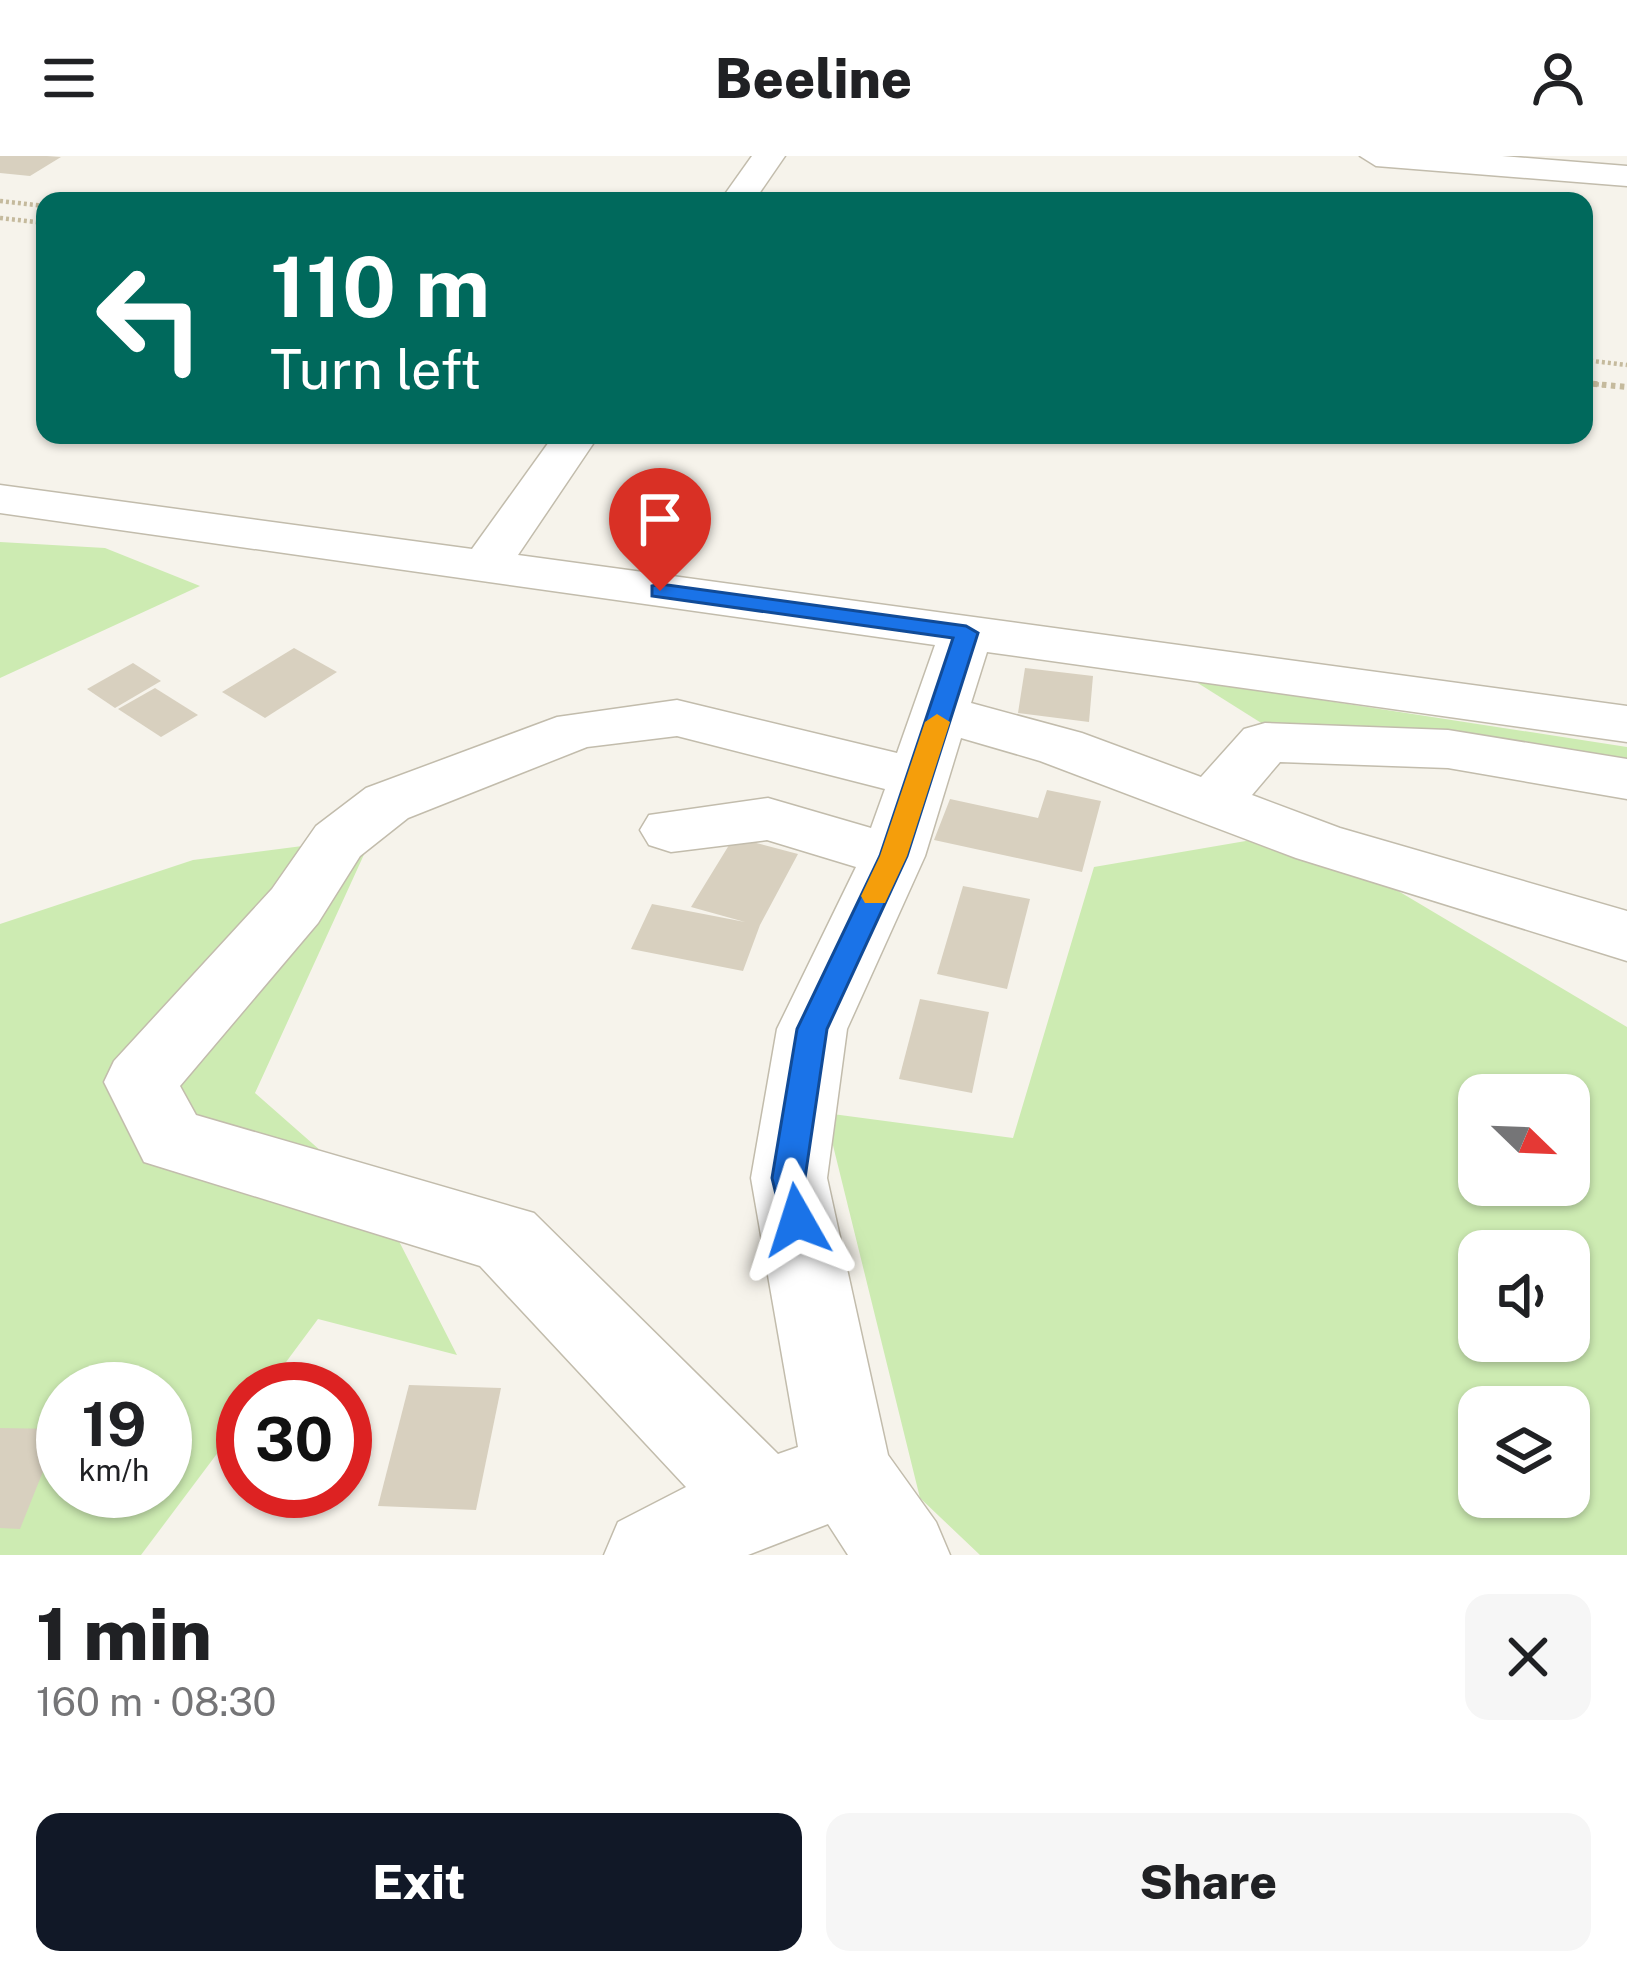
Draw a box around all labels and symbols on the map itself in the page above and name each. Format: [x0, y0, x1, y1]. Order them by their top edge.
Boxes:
pin [609, 468, 711, 591]
north arrow [1458, 1074, 1590, 1206]
position arrow [734, 1157, 860, 1283]
speed limit sign: 30 [216, 1362, 372, 1518]

